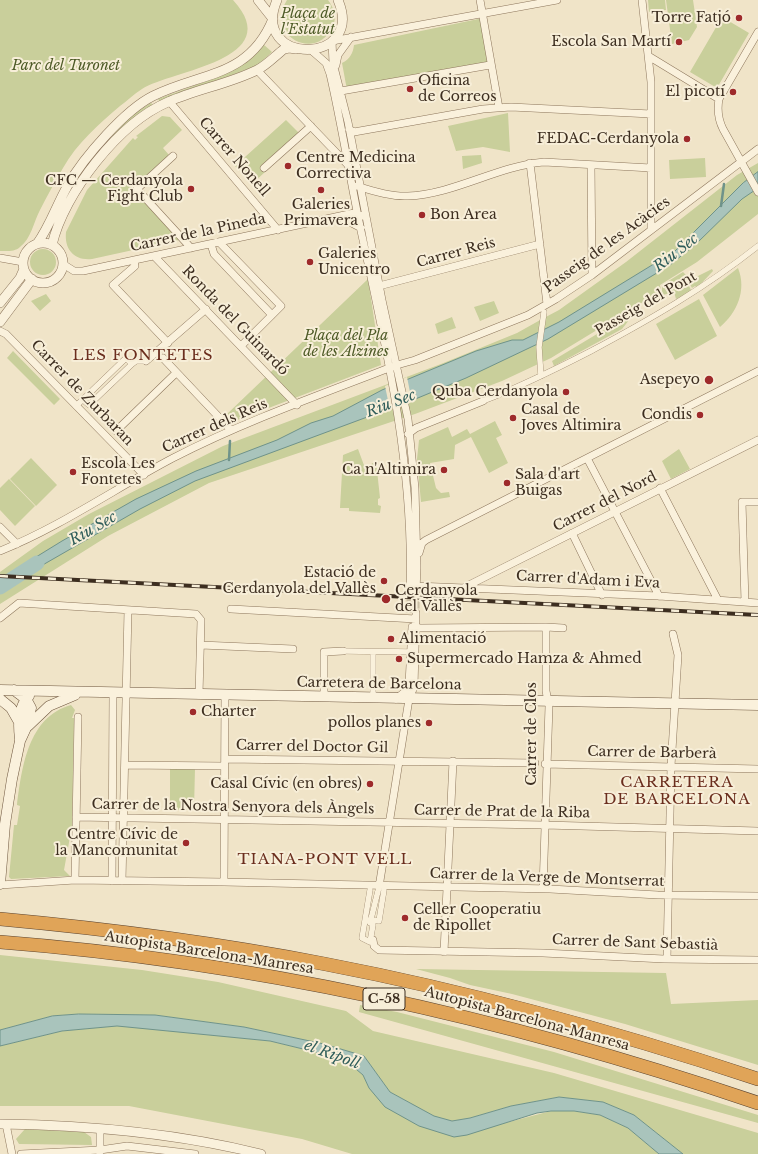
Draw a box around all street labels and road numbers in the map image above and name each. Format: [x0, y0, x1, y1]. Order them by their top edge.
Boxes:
street label: Carrer Nonell [195, 114, 273, 200]
street label: Passeig de les Acàcies [541, 194, 673, 296]
street label: Carrer de la Pineda [129, 210, 267, 256]
street label: Carrer Reis [415, 234, 497, 272]
street label: Ronda del Guinardó [178, 263, 292, 379]
street label: Passeig del Pont [592, 268, 700, 340]
street label: Carrer de Zurbaran [27, 337, 137, 449]
street label: Carrer dels Reis [160, 395, 270, 457]
street label: Carrer del Nord [550, 469, 660, 535]
street label: Carrer d'Adam i Eva [516, 568, 660, 592]
street label: Carretera de Barcelona [296, 674, 462, 694]
street label: Carrer de Clos [524, 682, 540, 786]
street label: Carrer del Doctor Gil [236, 737, 388, 757]
street label: Carrer de Barberà [587, 743, 717, 763]
street label: Carrer de la Nostra Senyora dels Àngels [91, 796, 375, 818]
street label: Carrer de Prat de la Riba [414, 802, 590, 822]
street label: Carrer de la Verge de Montserrat [429, 866, 665, 890]
street label: Autopista Barcelona-Manresa [103, 928, 315, 978]
street label: Carrer de Sant Sebastià [552, 932, 718, 954]
street label: Autopista Barcelona-Manresa [423, 984, 631, 1054]
road number: C-58 [363, 988, 405, 1010]

